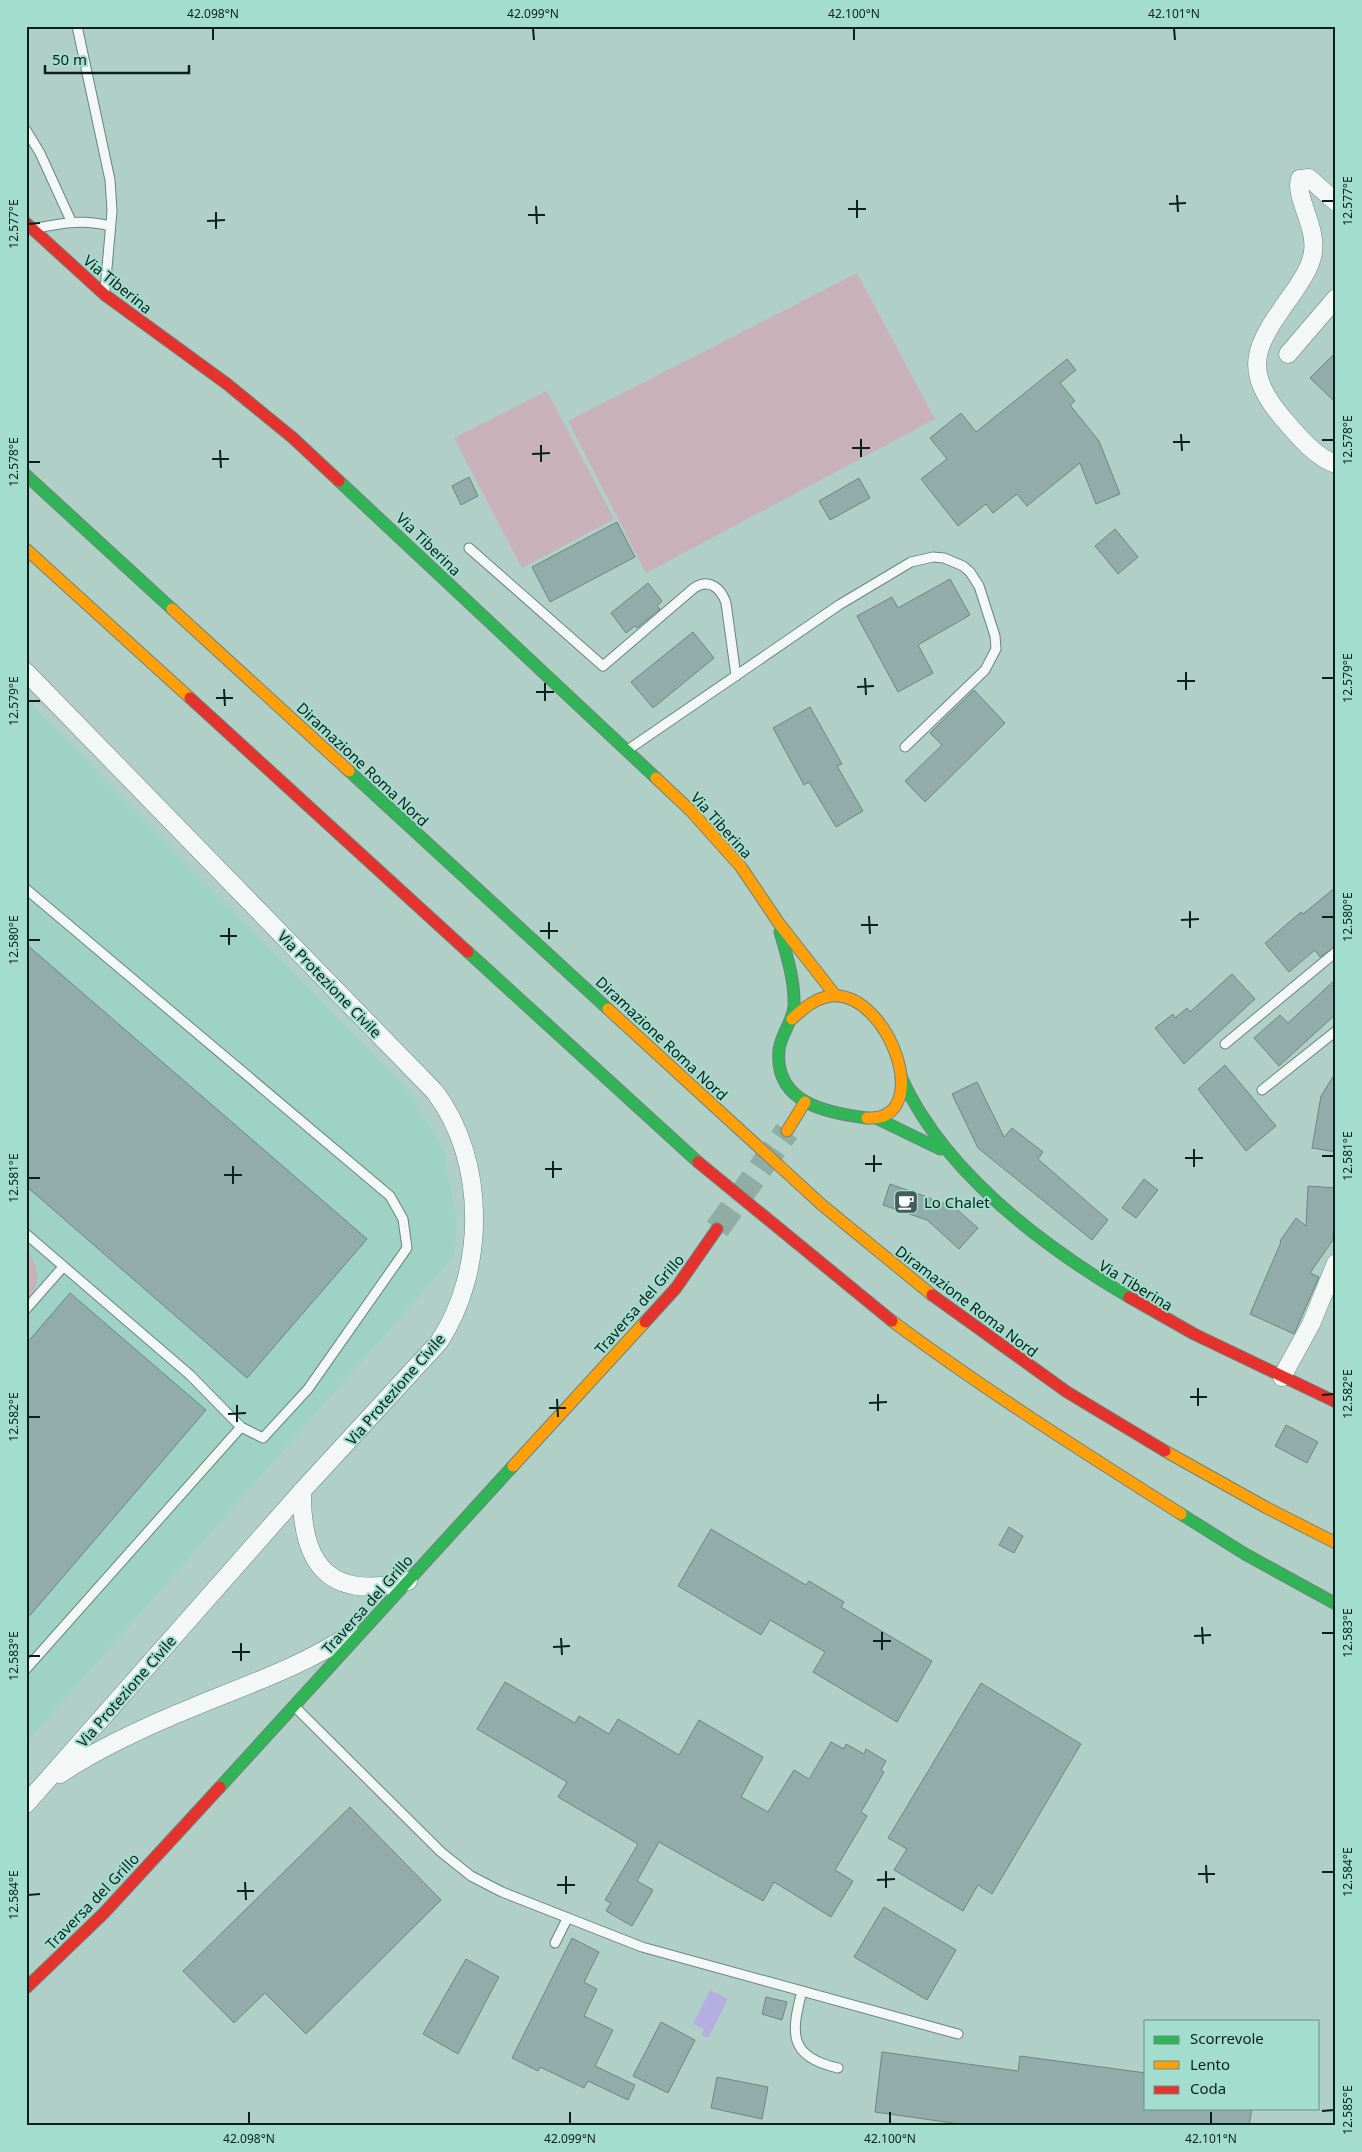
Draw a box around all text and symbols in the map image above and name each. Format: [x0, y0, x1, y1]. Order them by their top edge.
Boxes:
text: 42.098°N [187, 5, 239, 22]
text: 42.099°N [507, 5, 559, 22]
text: 42.100°N [828, 5, 880, 22]
text: 42.101°N [1148, 5, 1200, 22]
scale bar [45, 42, 189, 74]
text: 50 m [52, 49, 87, 69]
text: 12.577°E [1339, 176, 1356, 226]
text: 12.577°E [5, 199, 22, 249]
street label: Via Tiberina [80, 250, 156, 318]
text: 12.578°E [1339, 415, 1356, 465]
text: 12.578°E [5, 437, 22, 487]
street label: Via Tiberina [392, 508, 466, 580]
text: 12.579°E [1339, 653, 1356, 703]
text: 12.579°E [5, 676, 22, 726]
street label: Diramazione Roma Nord [293, 698, 433, 830]
street label: Via Tiberina [687, 788, 757, 862]
text: 12.580°E [1339, 892, 1356, 942]
text: 12.580°E [5, 915, 22, 965]
street label: Via Protezione Civile [274, 926, 386, 1042]
street label: Diramazione Roma Nord [592, 972, 732, 1104]
text: 12.581°E [1339, 1131, 1356, 1181]
text: 12.581°E [5, 1153, 22, 1203]
cafe icon: Lo Chalet [893, 1189, 919, 1215]
place label: Lo Chalet [924, 1192, 990, 1212]
street label: Diramazione Roma Nord [892, 1241, 1042, 1361]
street label: Traversa del Grillo [590, 1250, 688, 1358]
street label: Via Tiberina [1095, 1255, 1177, 1315]
street label: Via Protezione Civile [341, 1329, 449, 1449]
text: 12.582°E [1339, 1369, 1356, 1419]
text: 12.582°E [5, 1392, 22, 1442]
street label: Traversa del Grillo [317, 1550, 417, 1658]
text: 12.583°E [1339, 1608, 1356, 1658]
text: 12.583°E [5, 1631, 22, 1681]
street label: Via Protezione Civile [72, 1631, 180, 1751]
text: 12.584°E [1339, 1847, 1356, 1897]
street label: Traversa del Grillo [41, 1848, 143, 1954]
text: 12.584°E [5, 1870, 22, 1920]
legend [1144, 2020, 1320, 2110]
text: Scorrevole [1190, 2028, 1264, 2048]
text: Lento [1190, 2054, 1230, 2074]
text: Coda [1190, 2078, 1226, 2098]
text: 12.585°E [1339, 2085, 1356, 2135]
text: 42.098°N [223, 2130, 275, 2147]
text: 42.099°N [544, 2130, 596, 2147]
text: 42.100°N [864, 2130, 916, 2147]
text: 42.101°N [1185, 2130, 1237, 2147]

